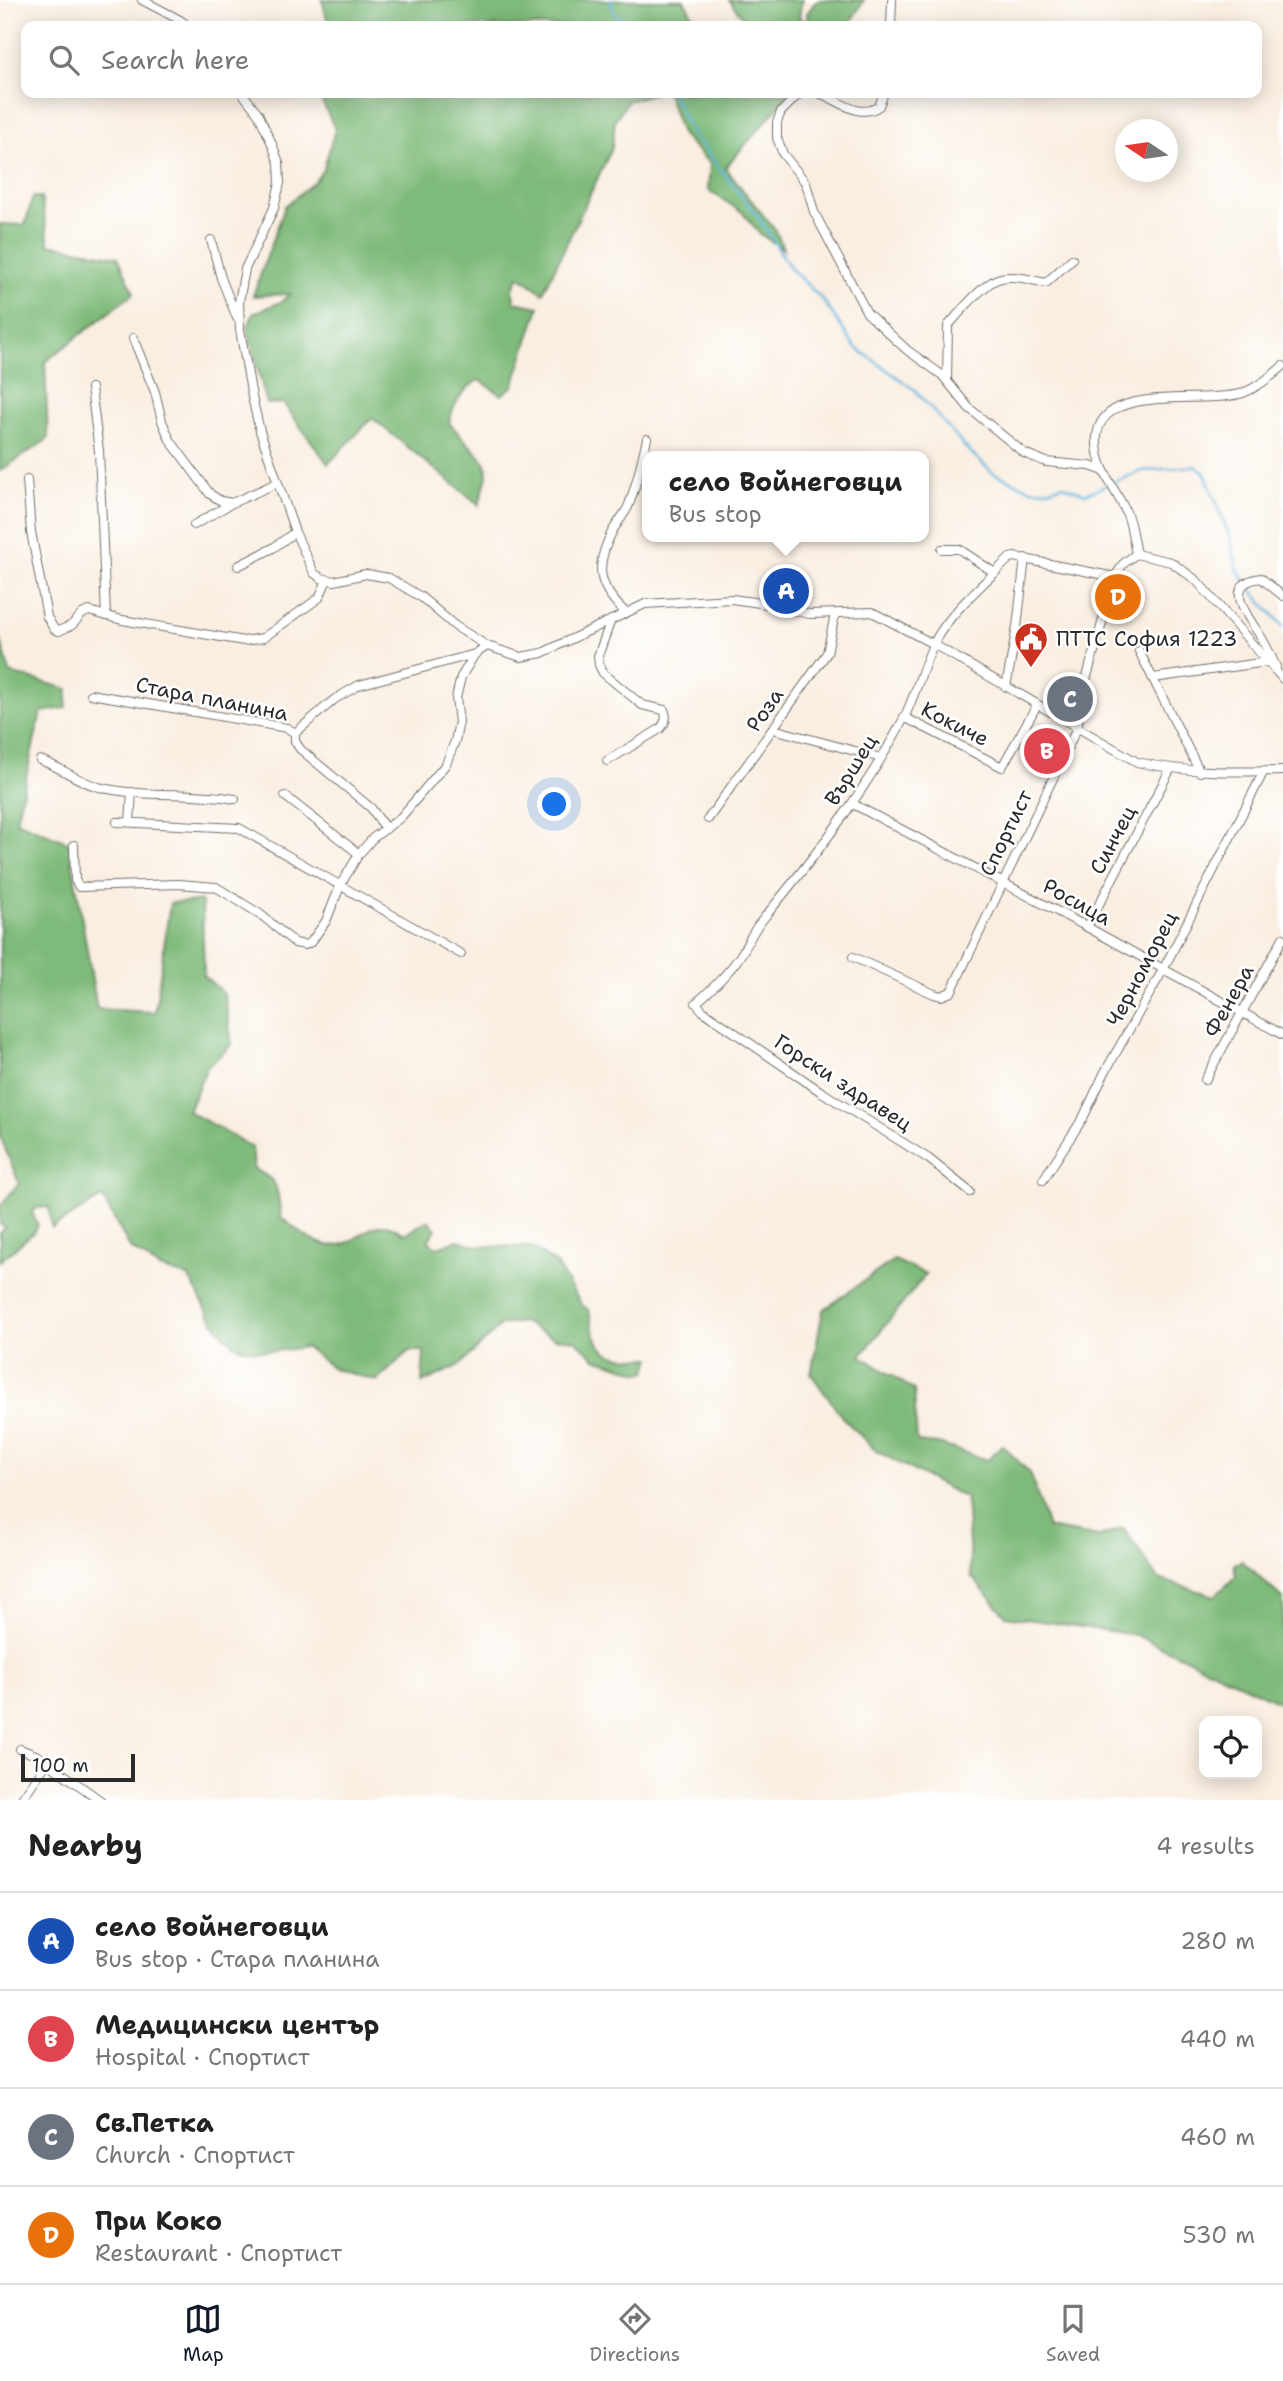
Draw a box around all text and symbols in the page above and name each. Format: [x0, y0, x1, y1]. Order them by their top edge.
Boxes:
search box [21, 21, 1262, 98]
icon: search [45, 41, 83, 79]
text: Search here [101, 42, 250, 77]
north arrow [1115, 119, 1178, 182]
popup [642, 451, 929, 542]
text: село Войнеговци [669, 464, 902, 499]
text: Bus stop [669, 499, 762, 529]
pin: A [763, 565, 809, 617]
pin: D [1095, 571, 1141, 623]
public building icon: ПТТС София 1223 [1012, 620, 1050, 669]
place label: ПТТС София 1223 [1056, 625, 1238, 653]
street label: Стара планина [133, 670, 291, 728]
pin: C [1047, 673, 1093, 725]
street label: Роза [740, 683, 790, 737]
street label: Кокиче [916, 695, 994, 753]
pin: B [1024, 725, 1070, 777]
street label: Вършец [818, 729, 884, 811]
street label: Спортист [973, 785, 1039, 881]
your location [537, 787, 571, 821]
street label: Синчец [1083, 801, 1143, 879]
street label: Росица [1038, 872, 1116, 932]
street label: Черноморец [1100, 907, 1184, 1031]
street label: Фенера [1198, 960, 1260, 1042]
street label: Горски здравец [769, 1028, 917, 1138]
map controls [1199, 1716, 1262, 1779]
button: locate [1199, 1716, 1262, 1779]
scale bar [21, 1751, 135, 1783]
text: 100 m [32, 1753, 89, 1778]
text: Nearby [28, 1825, 143, 1866]
text: 4 results [1156, 1831, 1255, 1861]
text: село Войнеговци [95, 1909, 328, 1944]
text: A [42, 1926, 60, 1956]
text: 280 m [1180, 1926, 1255, 1956]
text: Bus stop · Стара планина [95, 1944, 380, 1974]
text: Медицински център [95, 2007, 379, 2042]
text: B [44, 2024, 58, 2054]
text: 440 m [1180, 2024, 1255, 2054]
text: Hospital · Спортист [95, 2042, 310, 2072]
text: Св.Петка [95, 2105, 214, 2140]
text: C [44, 2122, 58, 2152]
text: 460 m [1180, 2122, 1255, 2152]
text: Church · Спортист [95, 2140, 295, 2170]
text: При Коко [95, 2203, 222, 2238]
text: D [43, 2220, 59, 2250]
text: 530 m [1183, 2220, 1255, 2250]
text: Restaurant · Спортист [95, 2238, 342, 2268]
tab: Map [183, 2300, 224, 2367]
tab: Directions [590, 2300, 680, 2367]
tab: Saved [1046, 2300, 1100, 2367]

